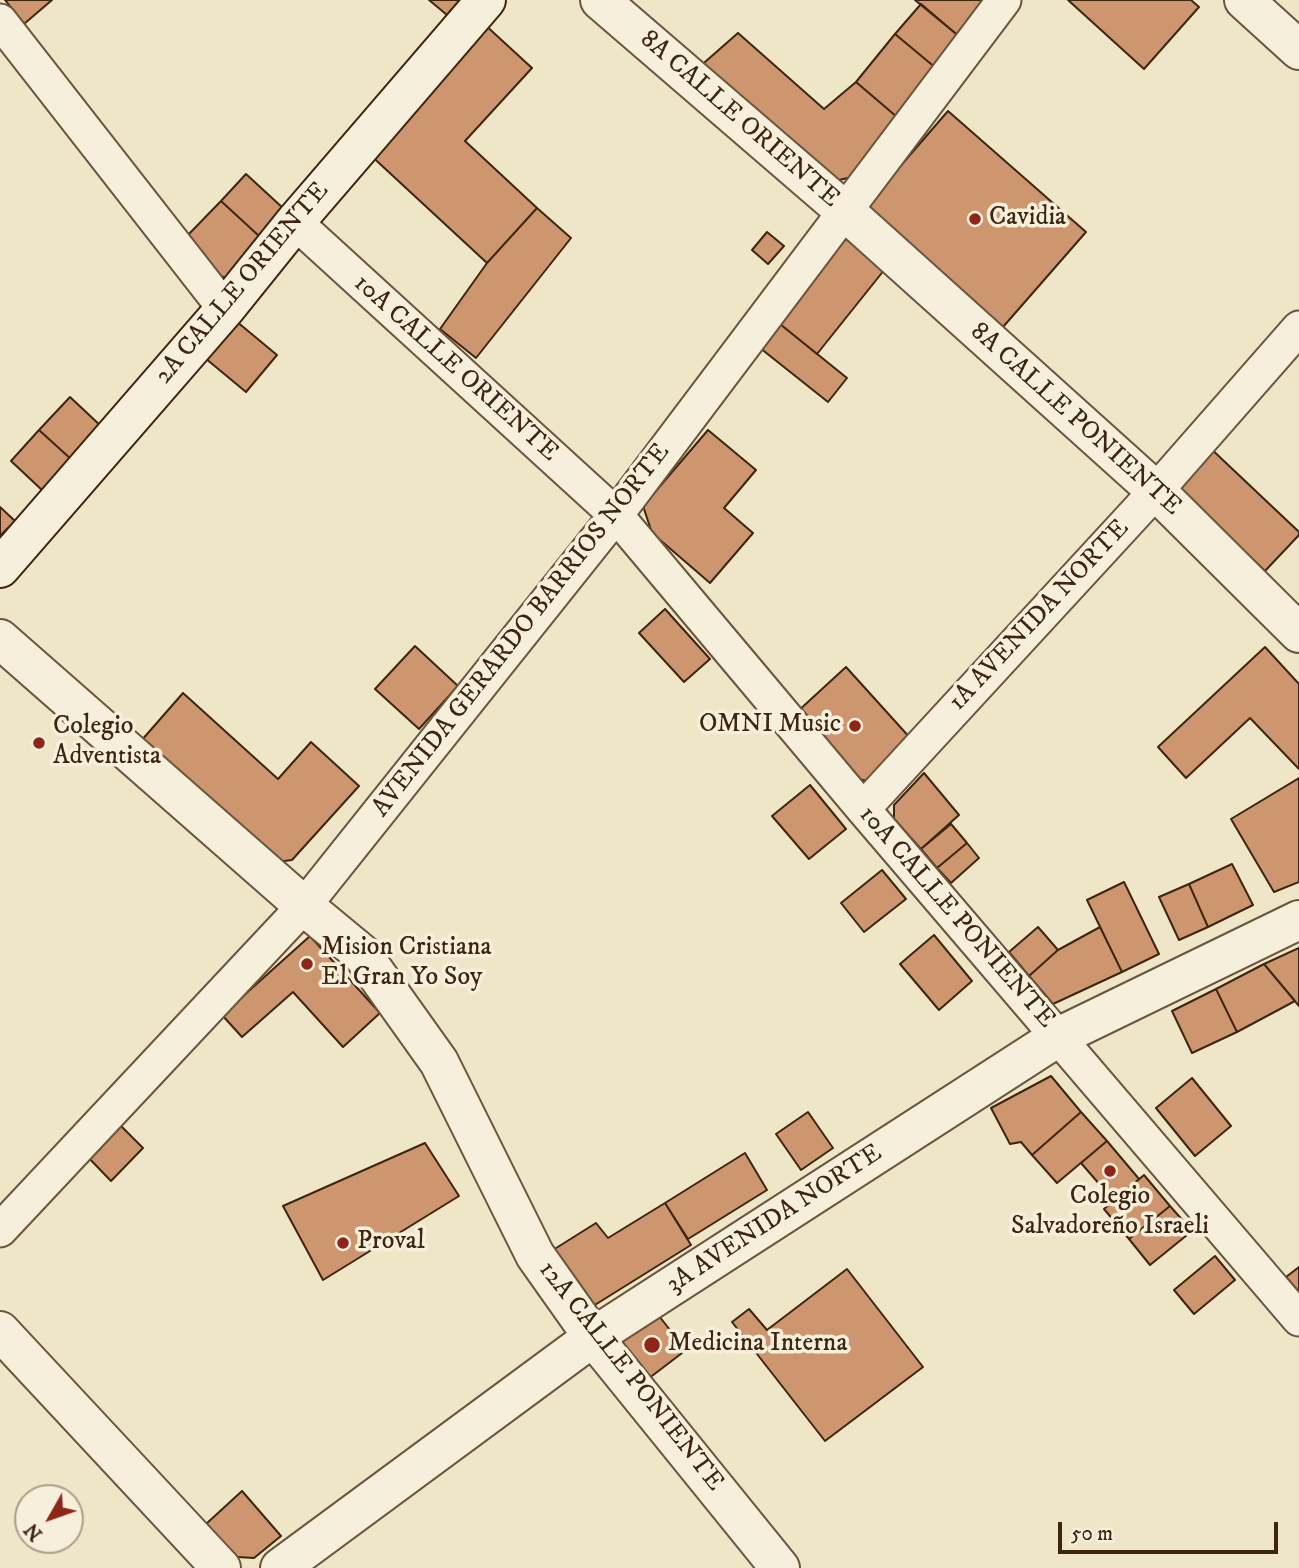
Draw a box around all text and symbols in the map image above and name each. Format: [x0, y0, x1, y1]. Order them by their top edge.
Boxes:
street label: 8A CALLE ORIENTE [633, 25, 845, 215]
street label: 2A CALLE ORIENTE [149, 177, 337, 391]
place label: Cavidia [989, 203, 1066, 235]
marker: Cavidia [967, 211, 983, 227]
street label: 10A CALLE ORIENTE [346, 269, 564, 469]
street label: 8A CALLE PONIENTE [963, 317, 1187, 523]
street label: AVENIDA GERARDO BARRIOS NORTE [366, 438, 678, 824]
street label: 1A AVENIDA NORTE [943, 514, 1137, 718]
place label: OMNI Music [699, 710, 841, 742]
place label: Colegio Adventista [53, 712, 161, 774]
marker: OMNI Music [847, 718, 863, 734]
marker: Colegio Adventista [31, 735, 47, 751]
street label: 10A CALLE PONIENTE [851, 801, 1061, 1035]
place label: Mision Cristiana El Gran Yo Soy [321, 933, 492, 995]
marker: Mision Cristiana El Gran Yo Soy [299, 956, 315, 972]
street label: 3A AVENIDA NORTE [662, 1139, 888, 1301]
marker: Colegio Salvadoreño Israeli [1102, 1163, 1118, 1179]
place label: Colegio Salvadoreño Israeli [1011, 1182, 1209, 1244]
place label: Proval [357, 1227, 425, 1259]
marker: Proval [335, 1235, 351, 1251]
street label: 12A CALLE PONIENTE [531, 1256, 729, 1498]
place label: Medicina Interna [668, 1329, 847, 1361]
marker: Medicina Interna [642, 1335, 662, 1355]
north arrow [14, 1484, 84, 1554]
scale bar [1061, 1508, 1282, 1552]
text: N [20, 1518, 48, 1545]
text: 50 m [1071, 1521, 1113, 1547]

